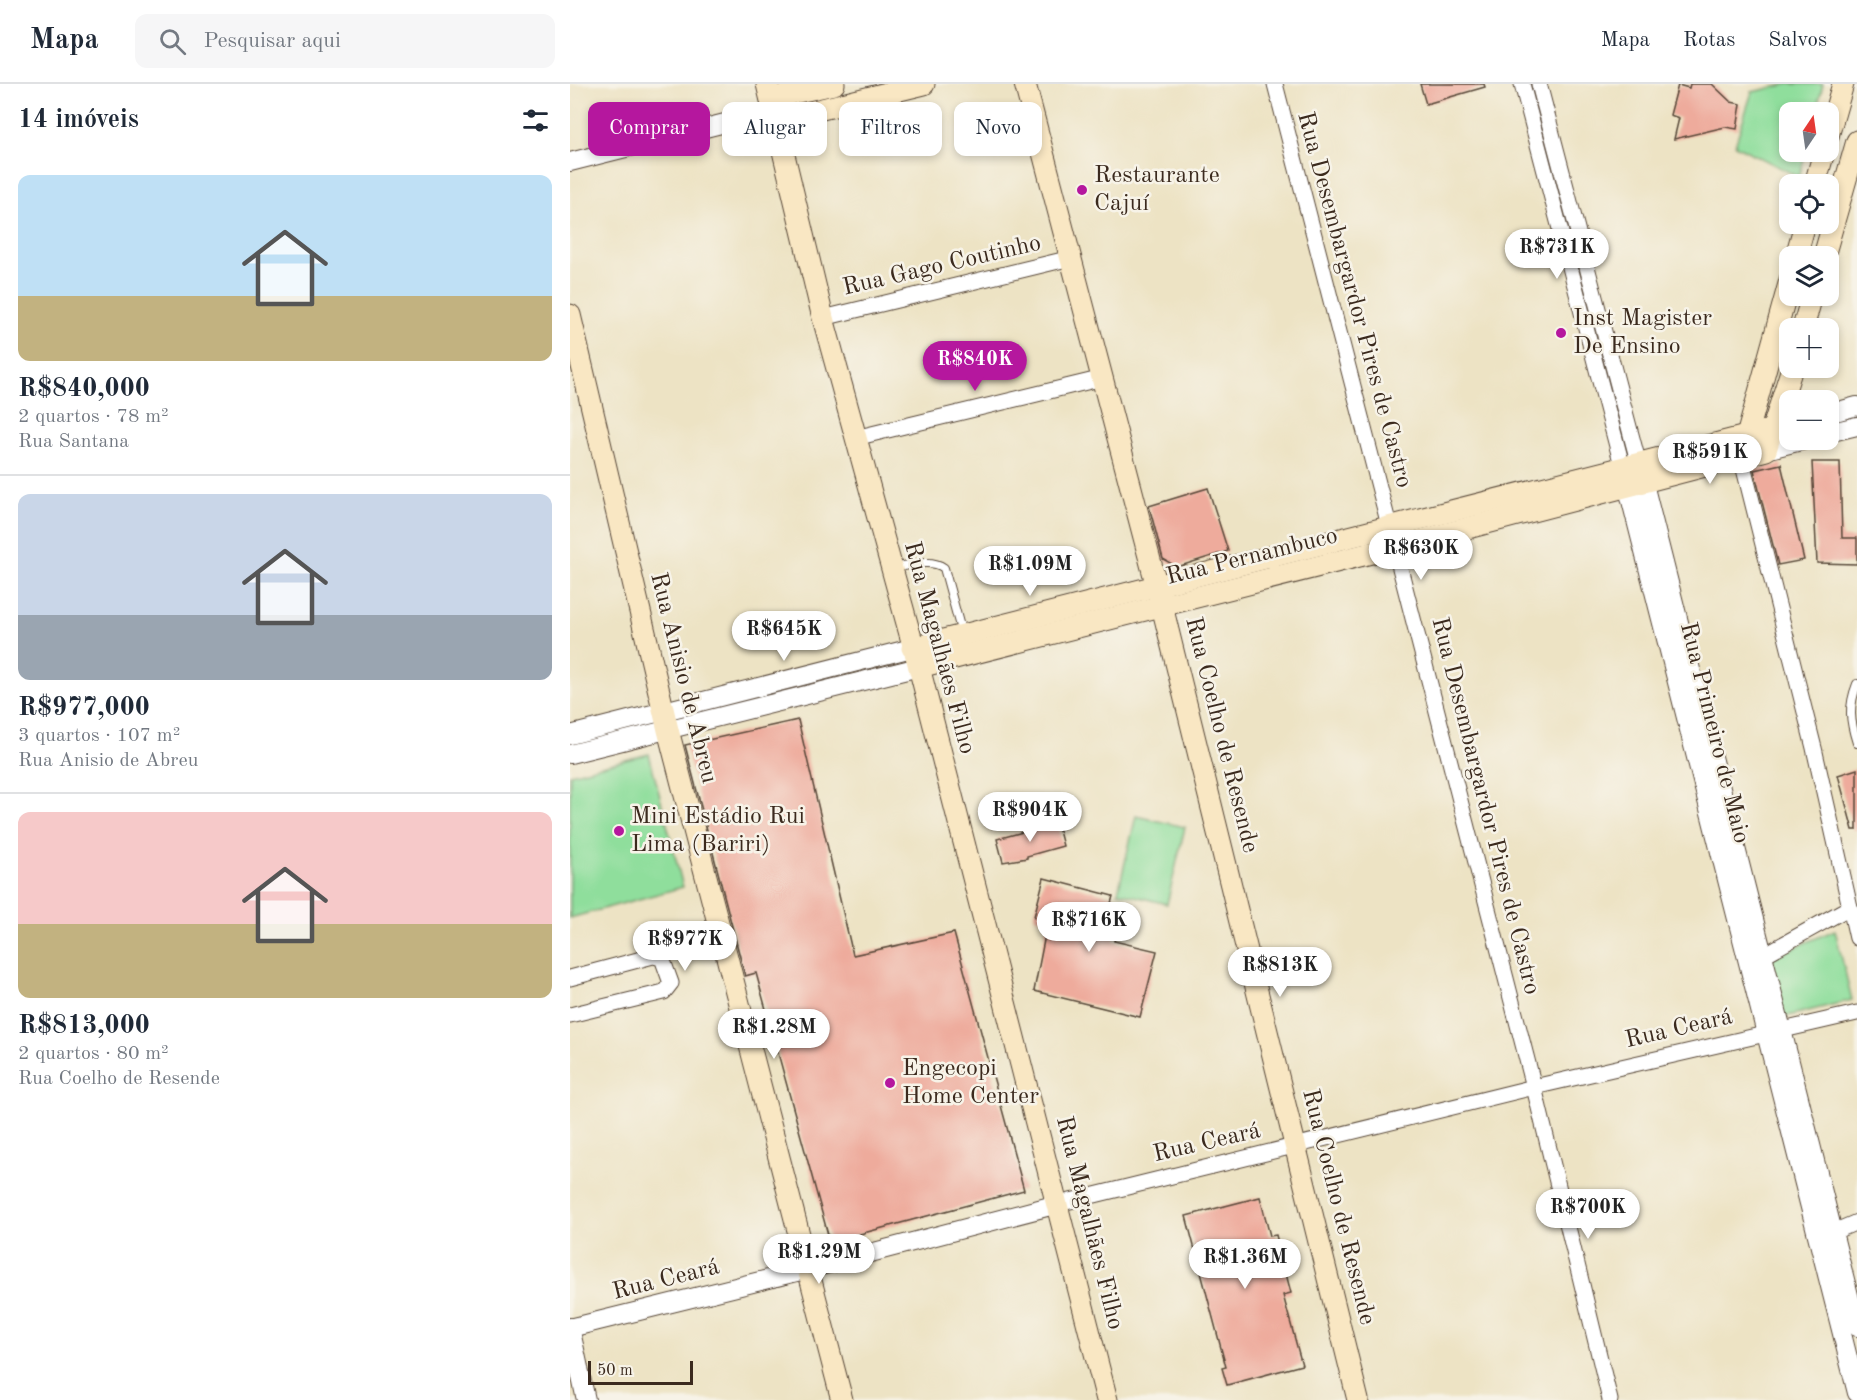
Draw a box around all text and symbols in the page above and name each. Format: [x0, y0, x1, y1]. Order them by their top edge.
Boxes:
search box [135, 14, 555, 68]
icon: search [156, 25, 189, 58]
text: Mapa [30, 27, 99, 55]
text: Pesquisar aqui [204, 30, 341, 52]
text: Mapa [1601, 30, 1650, 51]
text: Rotas [1683, 30, 1735, 51]
text: Salvos [1768, 30, 1827, 51]
chip: Comprar [588, 102, 710, 156]
chip: Alugar [722, 102, 827, 156]
chip: Filtros [839, 102, 942, 156]
chip: Novo [954, 102, 1042, 156]
north arrow [1779, 102, 1839, 162]
map controls [1779, 102, 1839, 450]
icon: filters [519, 104, 552, 137]
text: 14 imóveis [18, 107, 139, 133]
street label: Rua Desembargardor Pires de Castro [1292, 109, 1416, 491]
place label: Restaurante Cajuí [1094, 164, 1220, 216]
button: locate [1779, 174, 1839, 234]
marker: Restaurante Cajuí [1075, 183, 1089, 197]
icon: home [231, 214, 339, 322]
pin: R$731K [1508, 229, 1606, 280]
street label: Rua Gago Coutinho [840, 231, 1044, 301]
text: R$731K [1519, 238, 1595, 258]
button: layers [1779, 246, 1839, 306]
place label: Inst Magister De Ensino [1573, 307, 1712, 359]
button: + [1779, 318, 1839, 378]
marker: Inst Magister De Ensino [1554, 326, 1568, 340]
pin: R$840K [926, 341, 1024, 392]
text: R$840K [937, 350, 1013, 370]
text: R$840,000 [18, 376, 150, 402]
button: − [1779, 390, 1839, 450]
text: 2 quartos · 78 m² [18, 407, 169, 427]
text: Rua Santana [18, 432, 129, 452]
pin: R$591K [1661, 434, 1759, 485]
text: R$591K [1672, 443, 1748, 463]
street label: Rua Pernambuco [1164, 524, 1340, 590]
pin: R$630K [1372, 530, 1470, 581]
icon: home [231, 533, 339, 641]
street label: Rua Magalhães Filho [899, 539, 979, 757]
text: R$630K [1383, 539, 1459, 559]
pin: R$1.09M [975, 546, 1085, 597]
text: R$1.09M [988, 555, 1072, 575]
street label: Rua Anisio de Abreu [645, 570, 721, 786]
pin: R$645K [735, 611, 833, 662]
street label: Rua Coelho de Resende [1180, 615, 1262, 855]
street label: Rua Desembargardor Pires de Castro [1426, 615, 1544, 997]
text: R$645K [746, 620, 822, 640]
street label: Rua Primeiro de Maio [1675, 620, 1753, 846]
text: R$977,000 [18, 695, 150, 721]
text: 3 quartos · 107 m² [18, 726, 180, 746]
text: Rua Anisio de Abreu [18, 751, 198, 771]
pin: R$904K [981, 792, 1079, 843]
text: R$904K [992, 801, 1068, 821]
place label: Mini Estádio Rui Lima (Bariri) [631, 805, 805, 857]
marker: Mini Estádio Rui Lima (Bariri) [612, 824, 626, 838]
icon: home [231, 851, 339, 959]
pin: R$716K [1040, 902, 1138, 953]
text: R$716K [1051, 911, 1127, 931]
pin: R$977K [636, 921, 734, 972]
text: R$977K [647, 930, 723, 950]
pin: R$813K [1231, 947, 1329, 998]
text: R$813K [1242, 956, 1318, 976]
street label: Rua Ceará [1623, 1005, 1735, 1053]
pin: R$1.28M [719, 1009, 829, 1060]
text: R$813,000 [18, 1013, 150, 1039]
text: R$1.28M [732, 1018, 816, 1038]
text: 2 quartos · 80 m² [18, 1044, 169, 1064]
place label: Engecopi Home Center [902, 1057, 1039, 1109]
text: Rua Coelho de Resende [18, 1069, 220, 1089]
marker: Engecopi Home Center [883, 1076, 897, 1090]
street label: Rua Coelho de Resende [1297, 1087, 1379, 1327]
street label: Rua Magalhães Filho [1051, 1114, 1127, 1332]
street label: Rua Ceará [1151, 1119, 1263, 1167]
pin: R$700K [1539, 1189, 1637, 1240]
text: R$700K [1550, 1198, 1626, 1218]
pin: R$1.29M [764, 1234, 874, 1285]
pin: R$1.36M [1190, 1239, 1300, 1290]
text: R$1.29M [777, 1243, 861, 1263]
text: R$1.36M [1203, 1248, 1287, 1268]
street label: Rua Ceará [610, 1255, 722, 1305]
scale bar [588, 1358, 693, 1386]
text: 50 m [597, 1363, 633, 1379]

